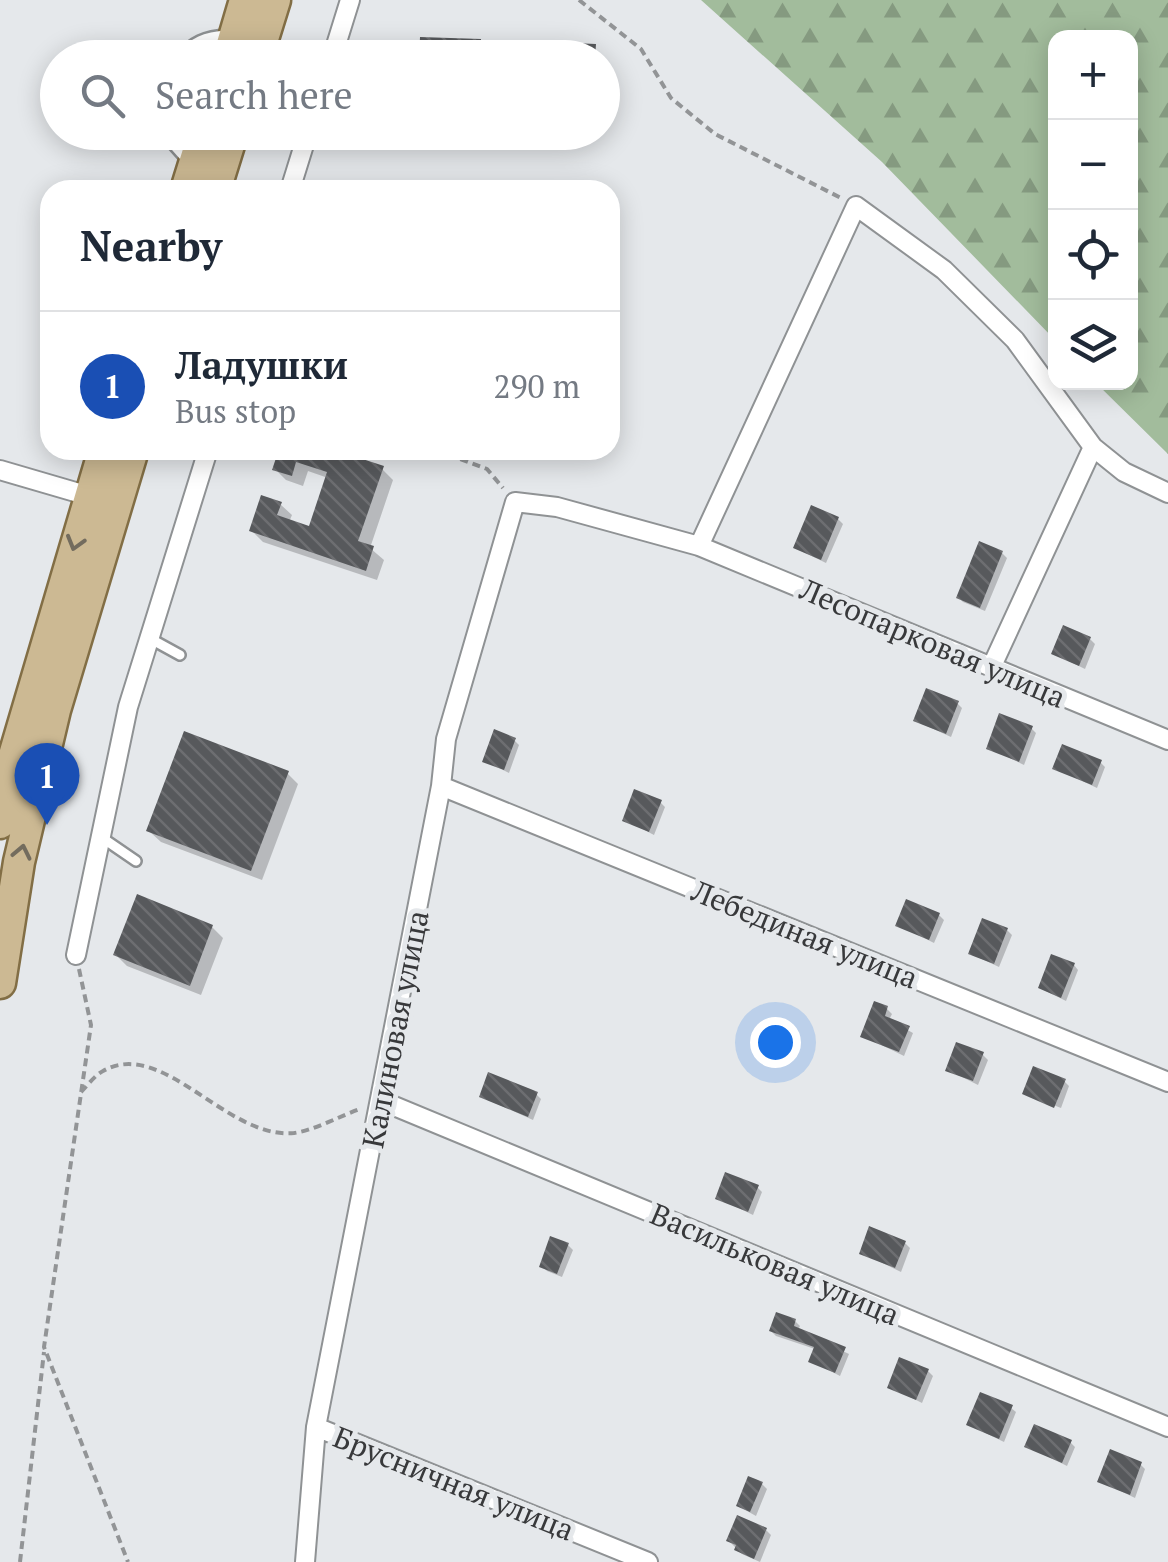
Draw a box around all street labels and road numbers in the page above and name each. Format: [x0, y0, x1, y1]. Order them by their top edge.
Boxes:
street label: Лесопарковая улица [793, 569, 1072, 717]
street label: Лебединая улица [685, 870, 924, 998]
street label: Калиновая улица [352, 907, 438, 1151]
street label: Васильковая улица [644, 1193, 906, 1335]
street label: Брусничная улица [328, 1416, 580, 1550]

